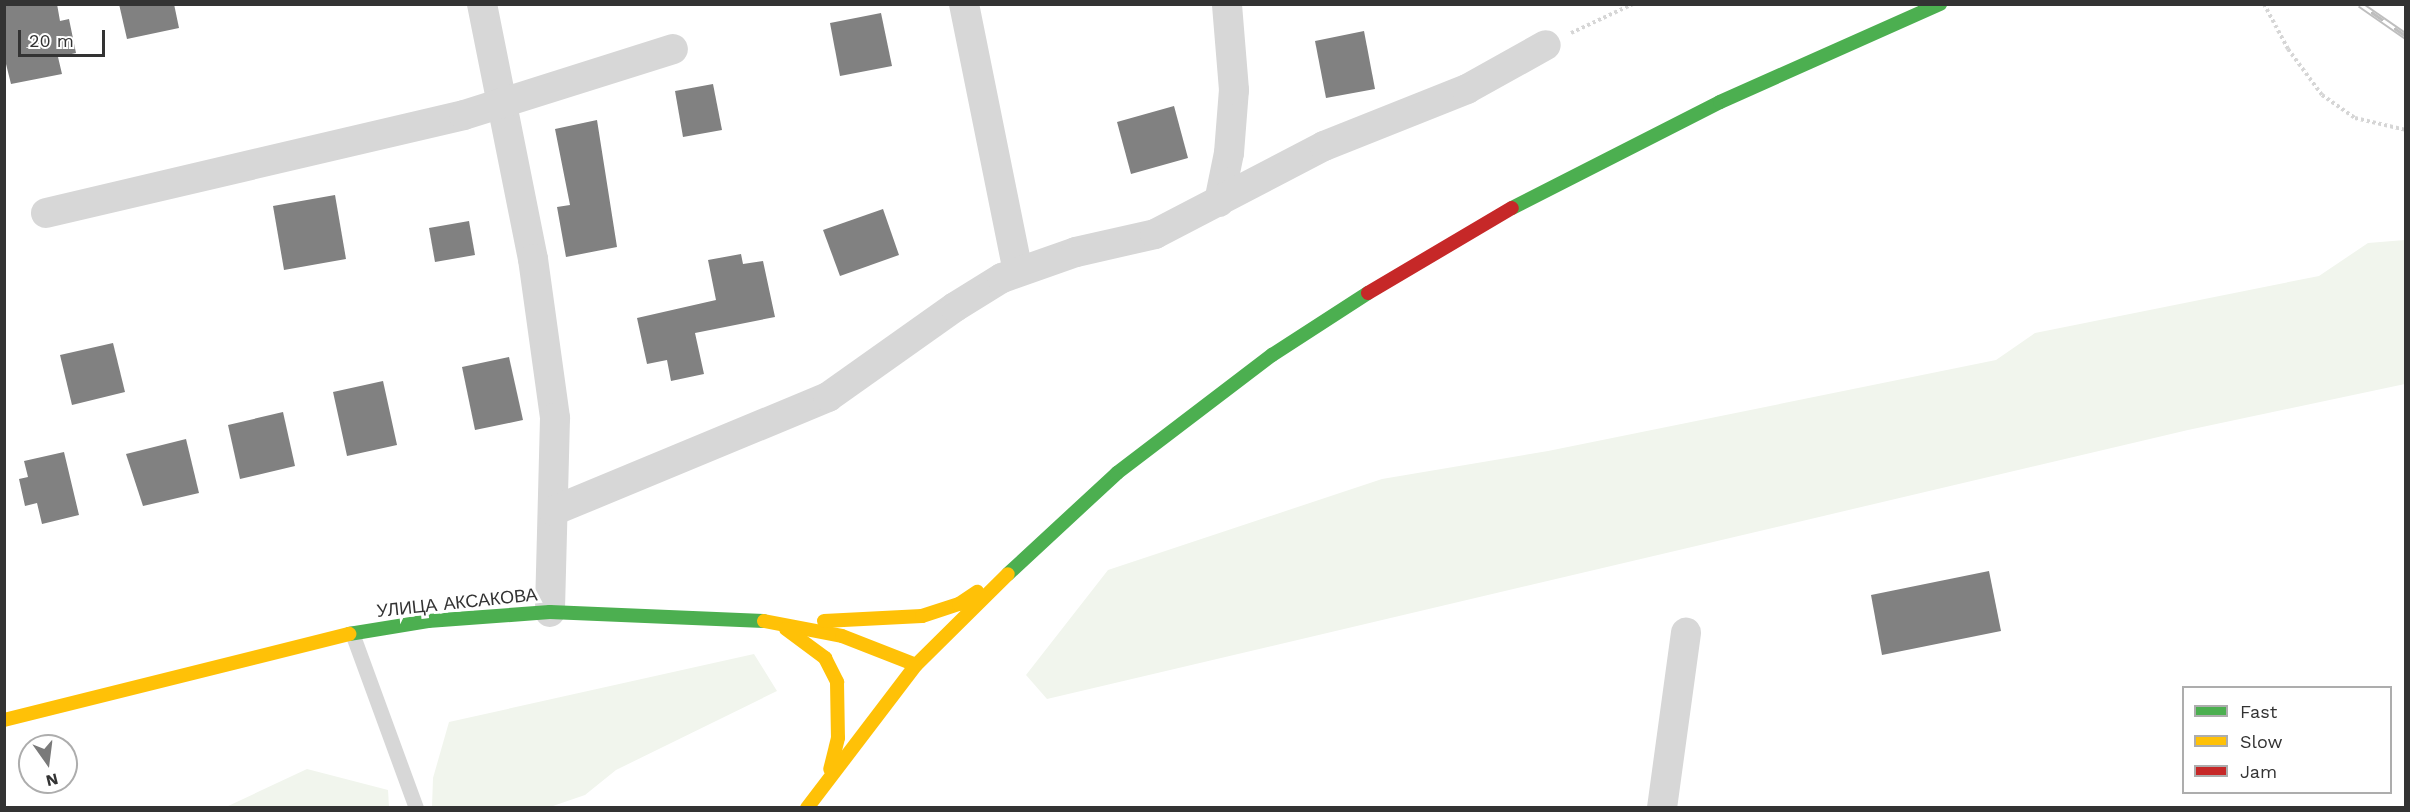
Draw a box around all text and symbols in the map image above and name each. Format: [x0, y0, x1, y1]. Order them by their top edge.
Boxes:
scale bar [21, 18, 108, 56]
text: 20 m [29, 30, 74, 51]
street label: УЛИЦА АКСАКОВА [375, 584, 539, 622]
legend [2182, 686, 2392, 794]
text: Fast [2240, 701, 2277, 722]
text: Slow [2240, 731, 2283, 752]
north arrow [18, 734, 78, 794]
text: Jam [2240, 761, 2277, 782]
text: N [44, 769, 60, 791]

